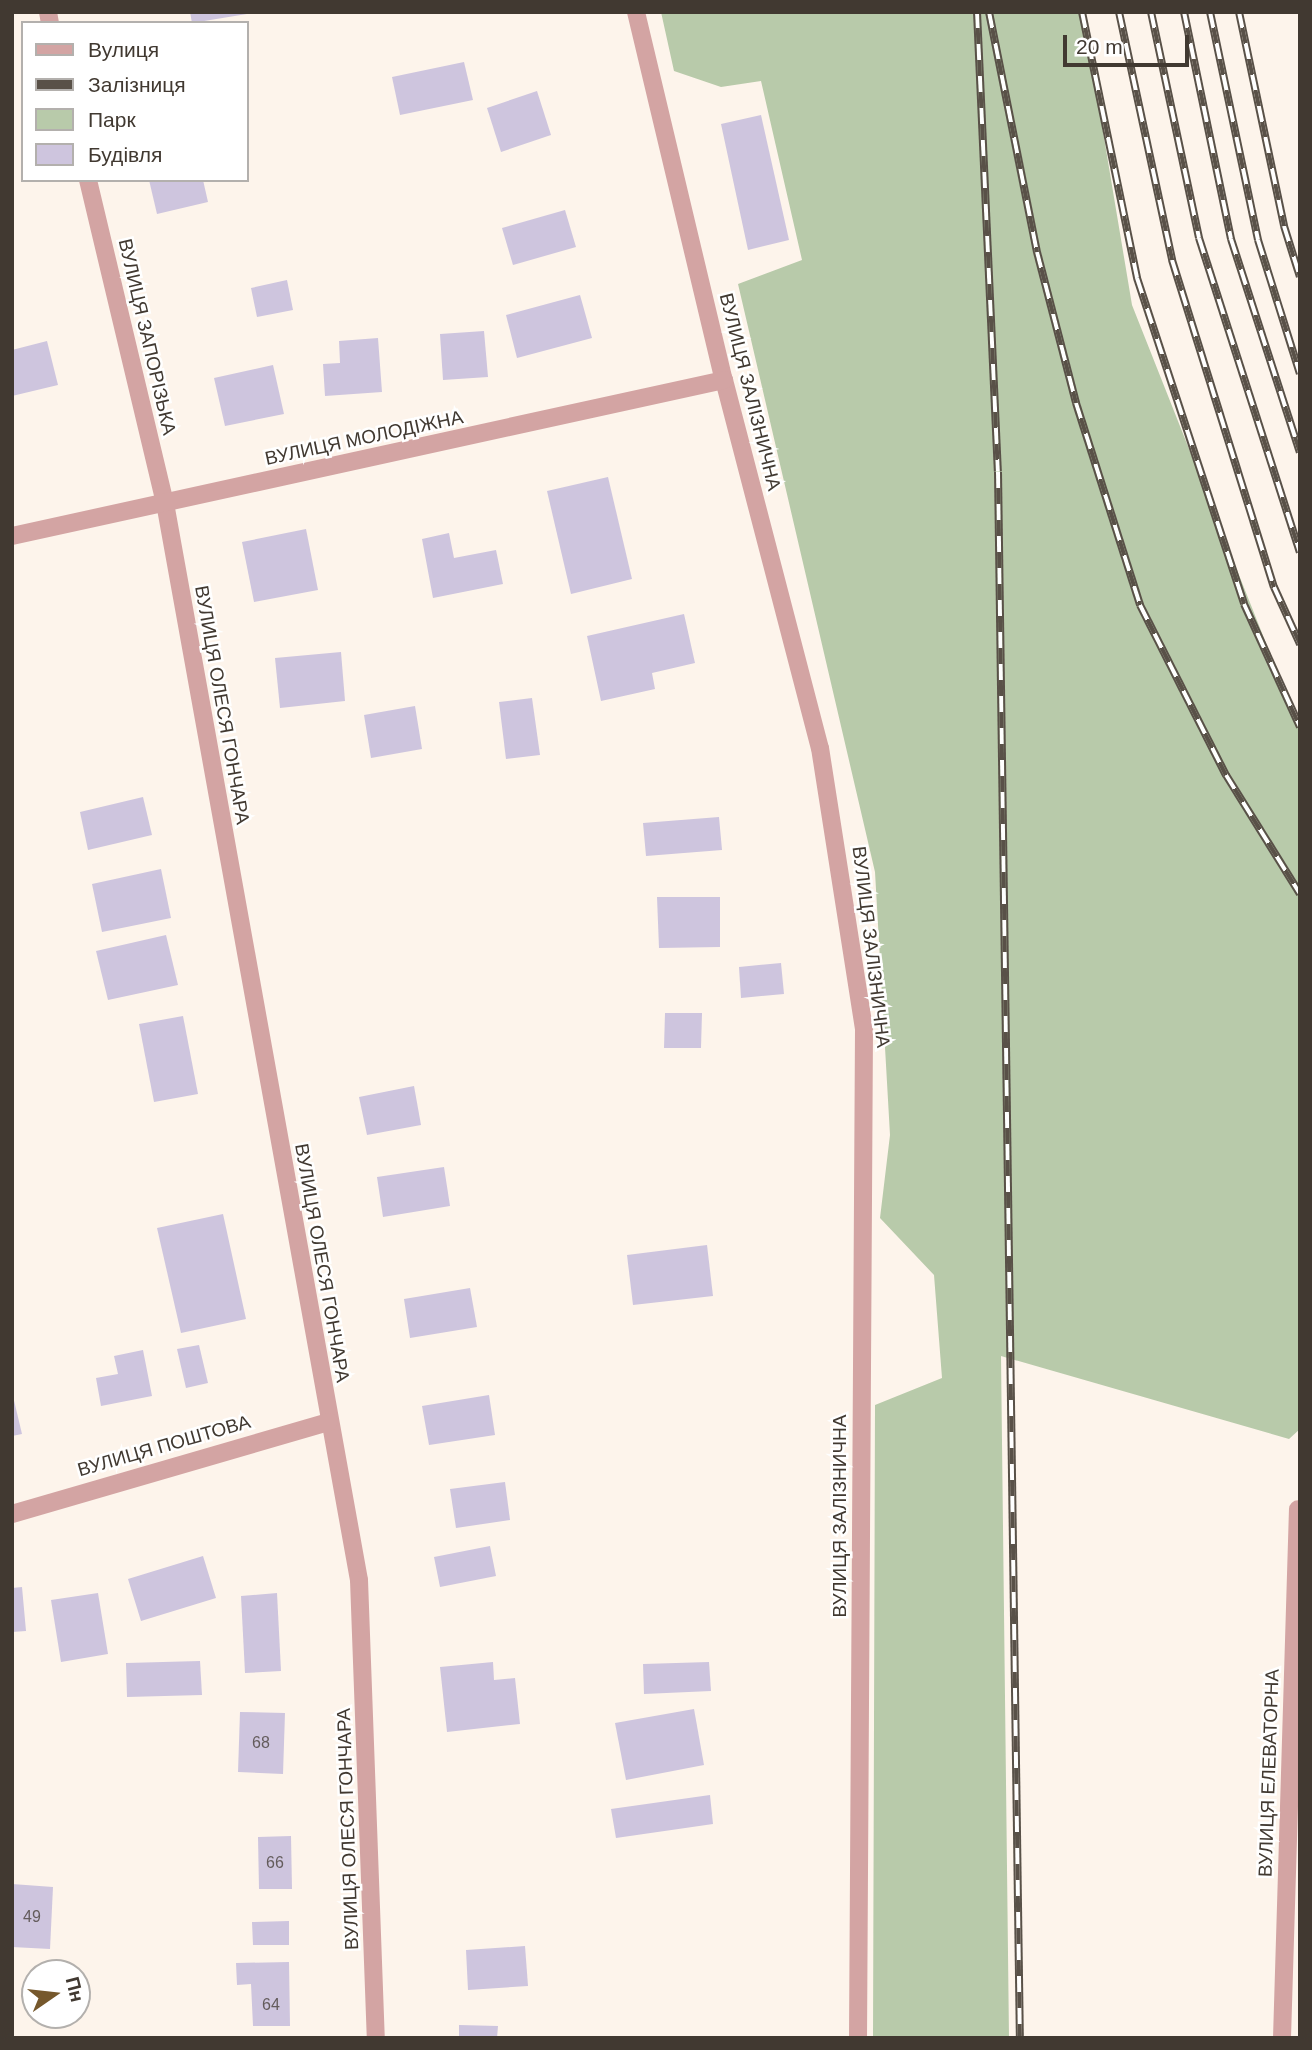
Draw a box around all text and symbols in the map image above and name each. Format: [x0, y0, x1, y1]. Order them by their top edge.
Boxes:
legend [21, 21, 248, 182]
scale bar [1067, 21, 1193, 65]
text: 20 m [1076, 35, 1123, 58]
text: Вулиця [88, 38, 159, 61]
text: Залізниця [88, 73, 186, 96]
text: Парк [88, 108, 136, 131]
text: Будівля [88, 143, 162, 166]
street label: ВУЛИЦЯ ЗАПОРІЗЬКА [113, 237, 181, 437]
street label: ВУЛИЦЯ ЗАЛІЗНИЧНА [714, 291, 786, 493]
street label: ВУЛИЦЯ МОЛОДІЖНА [263, 406, 465, 470]
street label: ВУЛИЦЯ ОЛЕСЯ ГОНЧАРА [190, 584, 254, 826]
street label: ВУЛИЦЯ ЗАЛІЗНИЧНА [847, 845, 895, 1049]
street label: ВУЛИЦЯ ОЛЕСЯ ГОНЧАРА [290, 1142, 354, 1384]
street label: ВУЛИЦЯ ПОШТОВА [75, 1410, 253, 1482]
street label: ВУЛИЦЯ ЗАЛІЗНИЧНА [829, 1415, 851, 1617]
street label: ВУЛИЦЯ ЕЛЕВАТОРНА [1254, 1669, 1284, 1877]
street label: ВУЛИЦЯ ОЛЕСЯ ГОНЧАРА [332, 1708, 364, 1950]
house number: 68 [252, 1733, 270, 1753]
house number: 66 [266, 1853, 284, 1873]
house number: 49 [23, 1907, 41, 1927]
north arrow [21, 1959, 91, 2029]
text: Пн [62, 1975, 88, 2004]
house number: 64 [262, 1995, 280, 2015]

